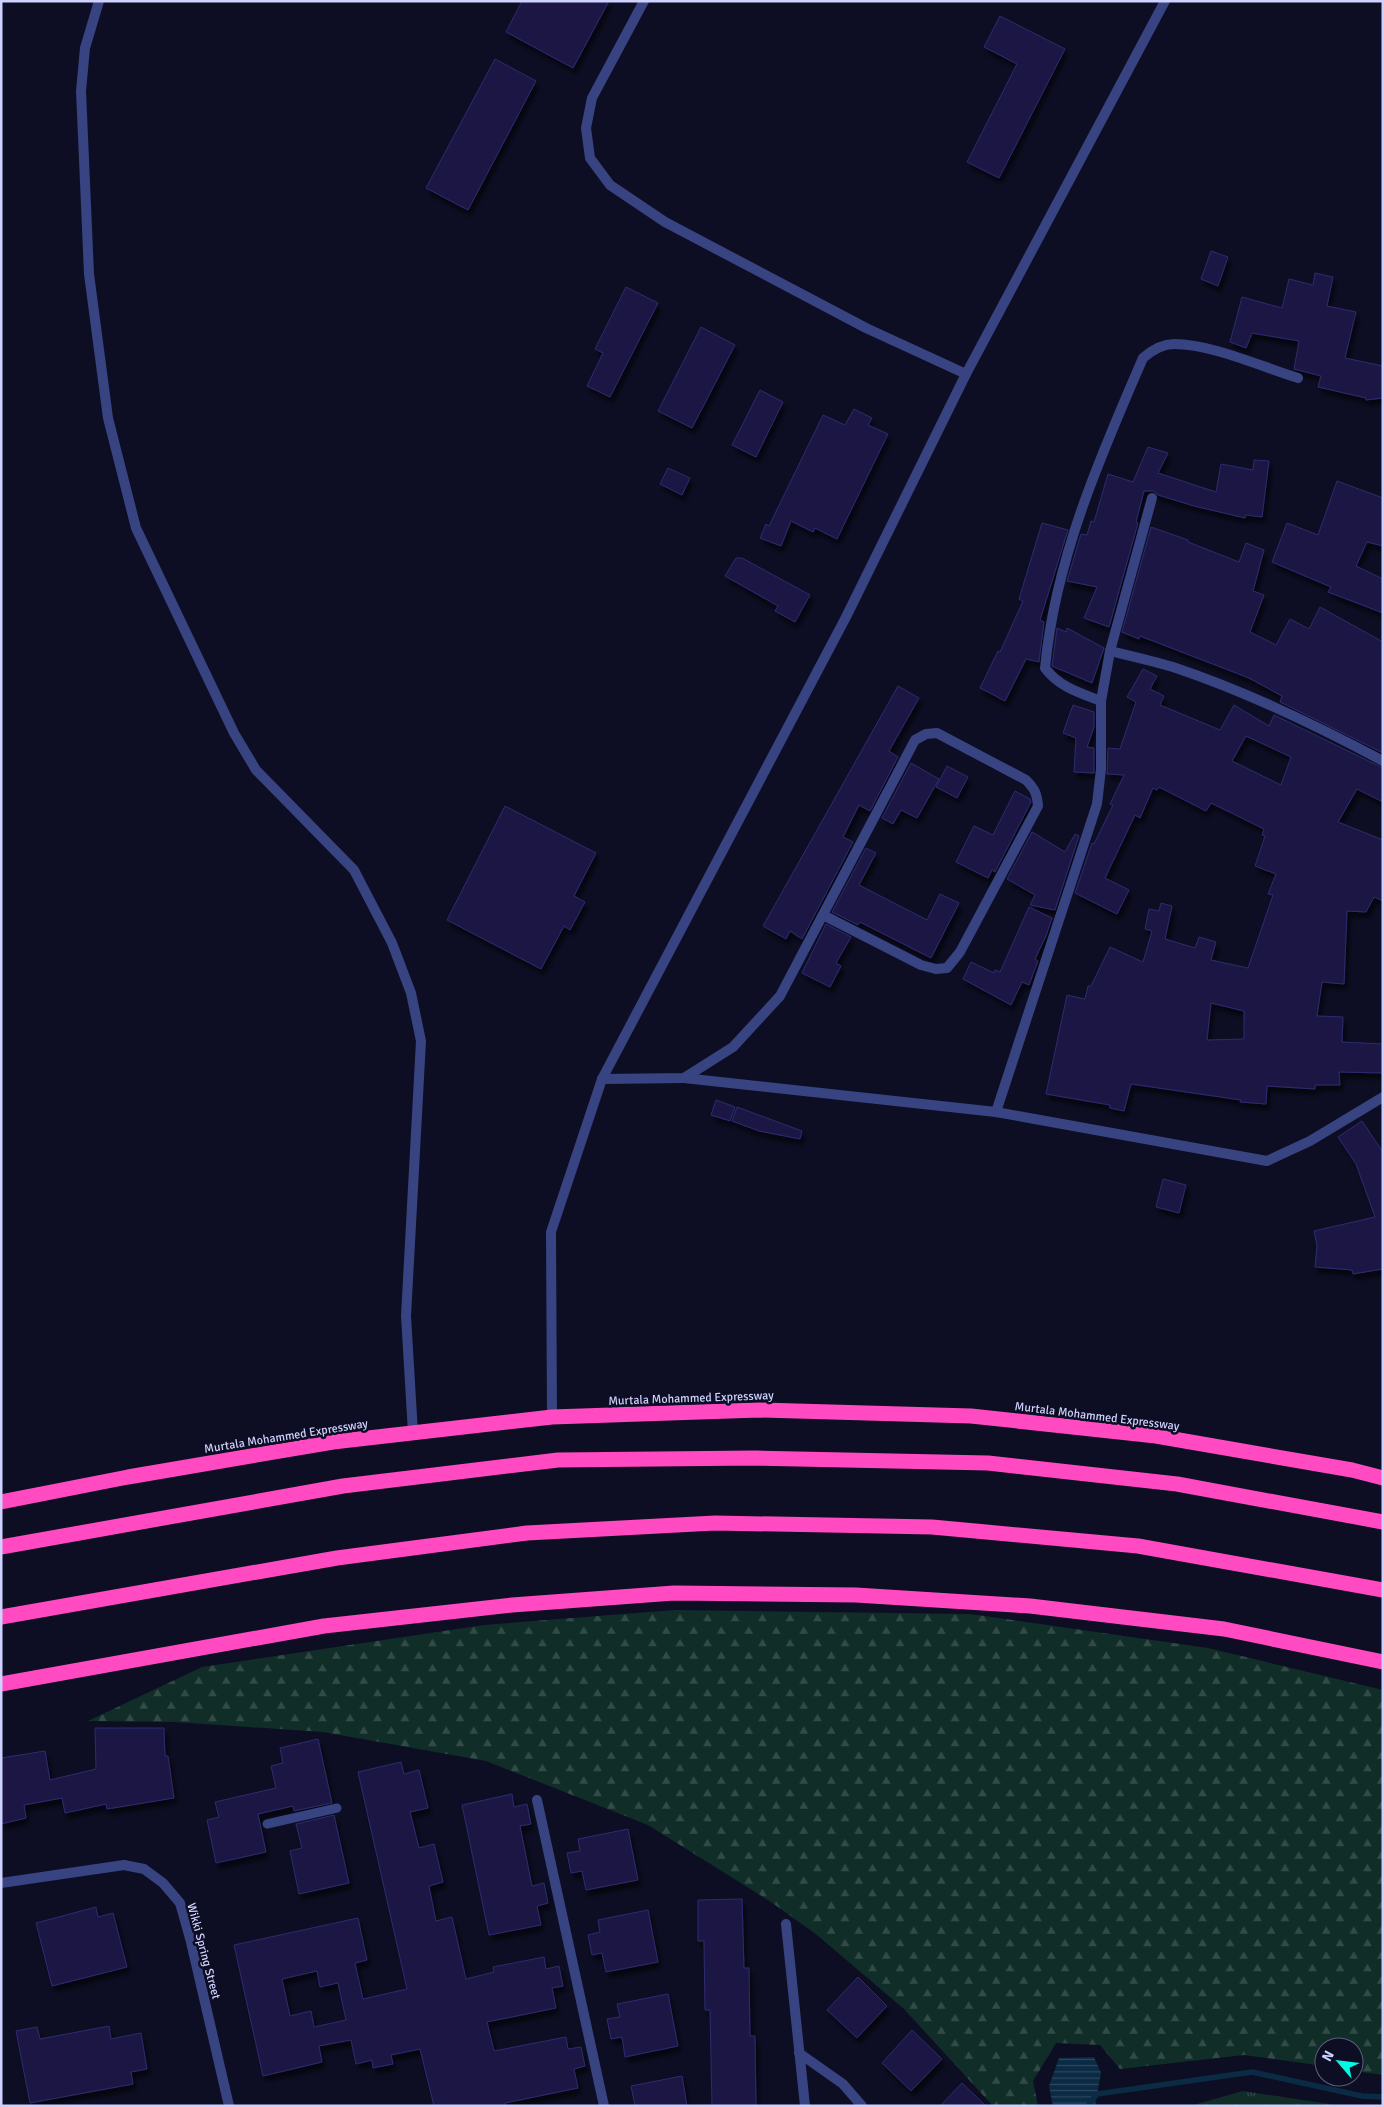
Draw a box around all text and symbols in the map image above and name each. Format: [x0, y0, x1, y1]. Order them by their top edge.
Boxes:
street label: Murtala Mohammed Expressway [608, 1388, 774, 1409]
street label: Murtala Mohammed Expressway [1014, 1399, 1180, 1434]
street label: Murtala Mohammed Expressway [203, 1416, 369, 1457]
street label: Wikki Spring Street [183, 1901, 224, 2001]
north arrow [1314, 2037, 1364, 2087]
text: N [1318, 2048, 1338, 2064]

